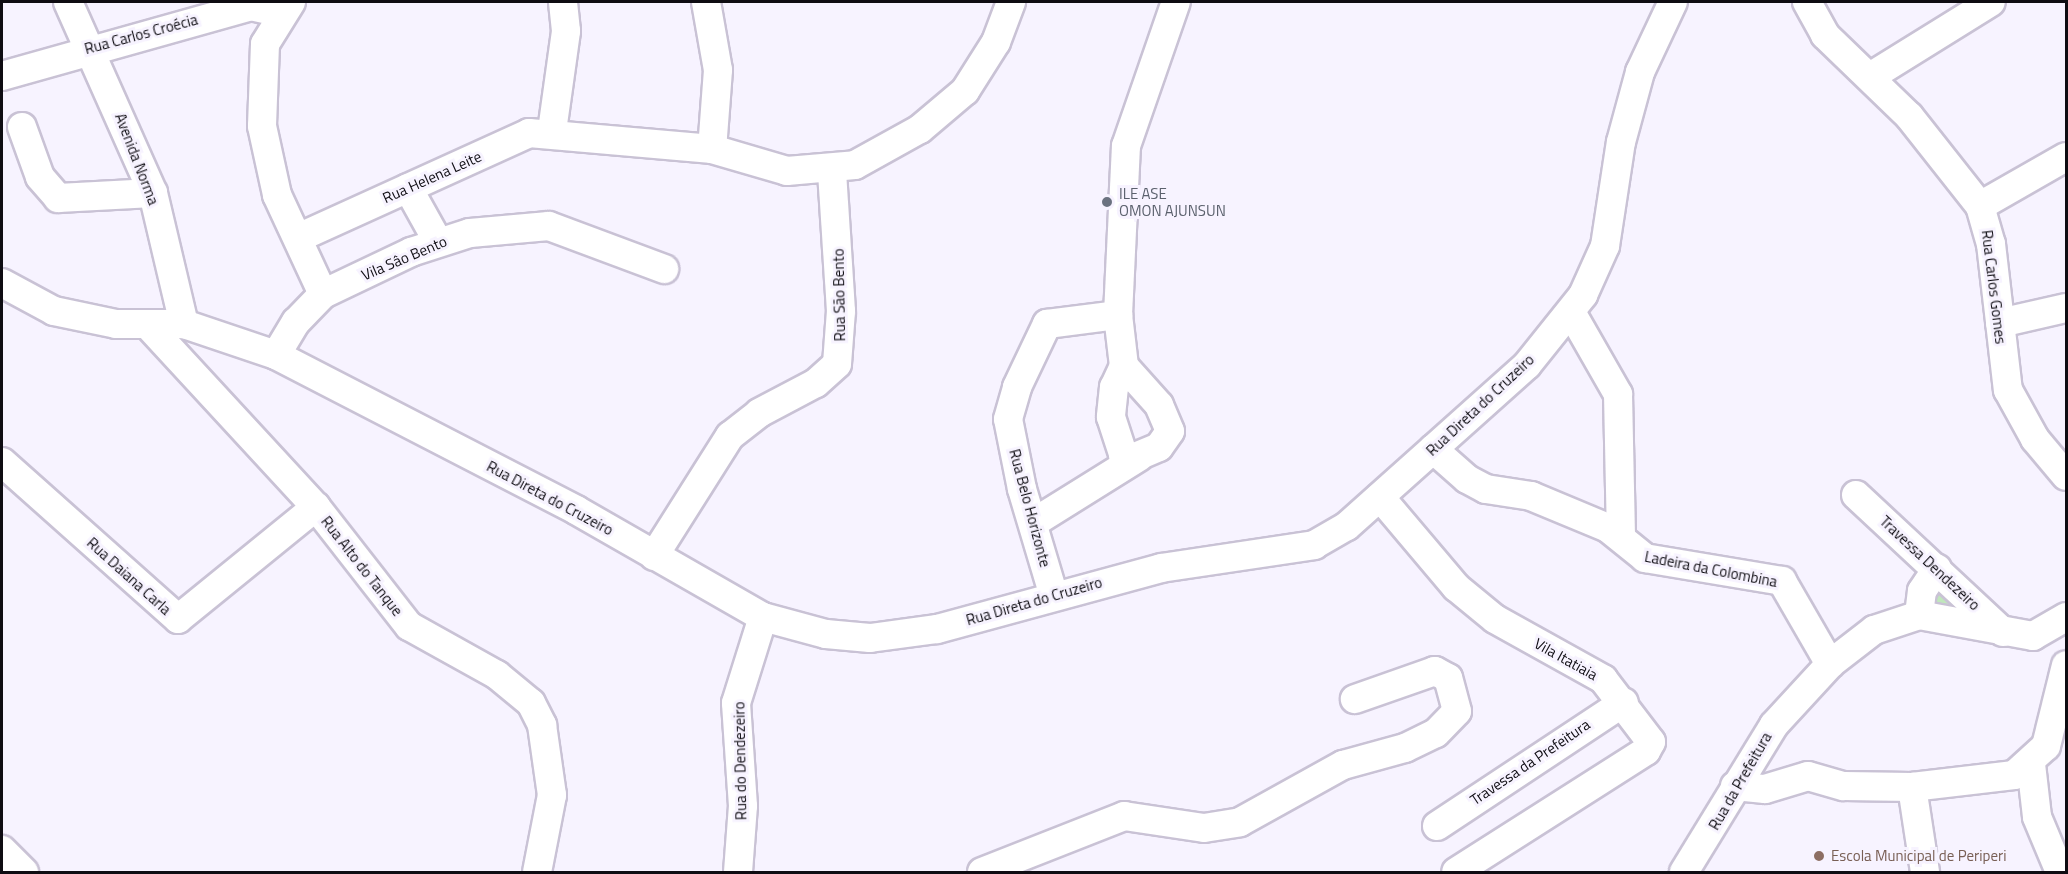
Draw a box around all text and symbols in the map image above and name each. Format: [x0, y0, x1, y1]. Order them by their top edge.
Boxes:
street label: Rua Carlos Croécia [82, 10, 200, 58]
street label: Avenida Norma [111, 111, 163, 207]
street label: Rua Helena Leite [380, 147, 484, 207]
place label: ILE ASE OMON AJUNSUN [1119, 184, 1226, 219]
marker: ILE ASE OMON AJUNSUN [1100, 195, 1114, 209]
street label: Rua Carlos Gomes [1978, 229, 2010, 345]
street label: Vila Sâo Bento [359, 232, 449, 284]
street label: Rua São Bento [829, 248, 849, 342]
street label: Rua Direta do Cruzeiro [1422, 350, 1538, 460]
street label: Rua Belo Horizonte [1006, 447, 1054, 569]
street label: Rua Direta do Cruzeiro [484, 457, 616, 539]
street label: Travessa Dendezeiro [1876, 512, 1984, 614]
street label: Rua Alto do Tanque [317, 513, 407, 619]
street label: Rua Daiana Carla [83, 534, 175, 618]
street label: Ladeira da Colombina [1643, 547, 1779, 591]
street label: Rua Direta do Cruzeiro [964, 573, 1104, 629]
street label: Vila Itatiaia [1531, 634, 1601, 684]
street label: Rua do Dendezeiro [730, 702, 750, 820]
street label: Travessa da Prefeitura [1467, 715, 1593, 809]
street label: Rua da Prefeitura [1705, 729, 1775, 833]
place label: Escola Municipal de Periperi [1831, 847, 2006, 865]
marker: Escola Municipal de Periperi [1812, 849, 1826, 863]

